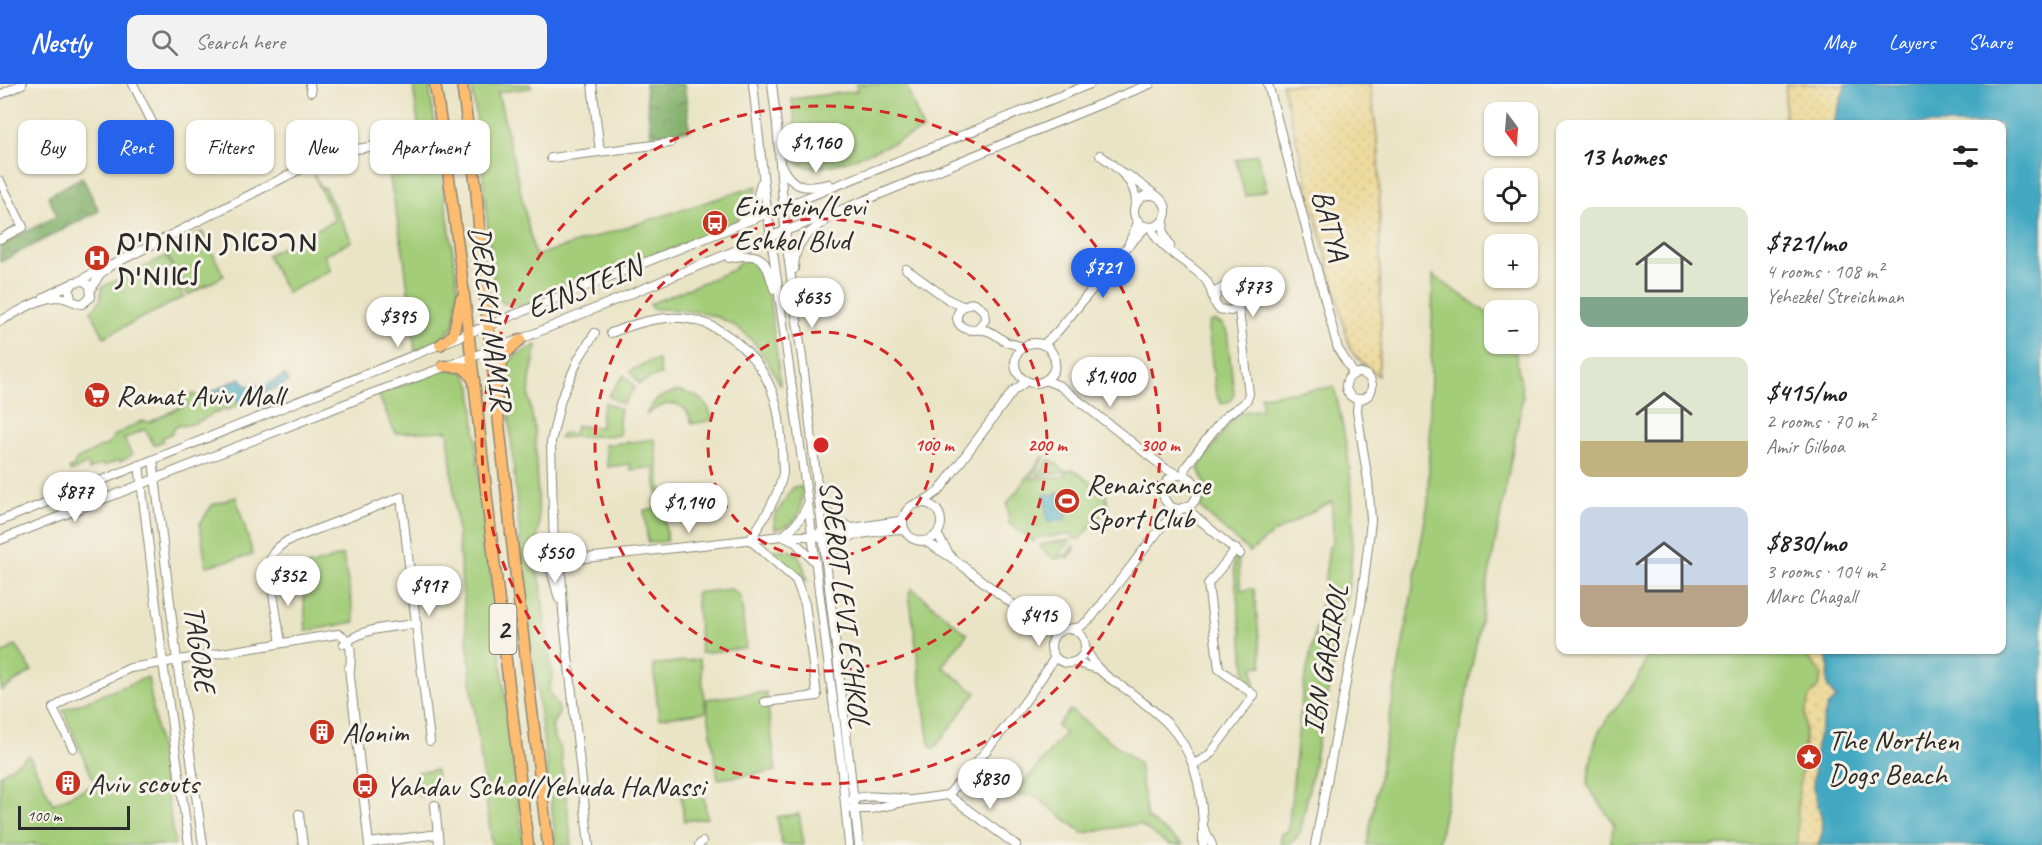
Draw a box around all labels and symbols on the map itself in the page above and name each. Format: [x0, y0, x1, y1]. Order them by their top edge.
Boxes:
north arrow [1484, 102, 1538, 156]
pin: $1,160 [767, 123, 865, 174]
street label: BATYA [1303, 185, 1359, 266]
place label: Einstein/Levi Eshkol Blvd [734, 187, 869, 259]
bus stop icon: Einstein/Levi Eshkol Blvd [700, 208, 730, 238]
place label: מרפאת מומחים לאומית [114, 222, 318, 294]
street label: DEREKH NAMIR [461, 224, 522, 416]
hospital icon: מרפאת מומחים לאומית [82, 243, 112, 273]
street label: EINSTEIN [521, 245, 652, 327]
pin: $721 [1067, 248, 1139, 299]
pin: $773 [1217, 267, 1289, 318]
pin: $635 [776, 278, 848, 329]
pin: $395 [362, 297, 434, 348]
pin: $1,400 [1061, 357, 1159, 408]
place label: Ramat Aviv Mall [116, 376, 289, 414]
supermarket icon: Ramat Aviv Mall [82, 380, 112, 410]
text: 100 m [915, 434, 955, 456]
text: 200 m [1028, 434, 1068, 456]
text: 300 m [1141, 434, 1181, 456]
centre of rings [811, 435, 831, 455]
place label: Renaissance Sport Club [1086, 465, 1212, 537]
pin: $877 [39, 472, 111, 523]
street label: SDEROT LEVI ESHKOL [811, 478, 879, 731]
pin: $1,140 [640, 483, 738, 534]
sports icon: Renaissance Sport Club [1052, 486, 1082, 516]
pin: $550 [519, 533, 591, 584]
pin: $352 [252, 556, 324, 607]
pin: $917 [393, 566, 465, 617]
street label: IBN GABIROL [1293, 580, 1357, 737]
pin: $415 [1003, 596, 1075, 647]
street label: TAGORE [175, 603, 225, 698]
road number: 2 [490, 604, 516, 654]
place label: Alonim [342, 713, 410, 751]
building icon: Alonim [307, 717, 337, 747]
place label: The Northen Dogs Beach [1828, 721, 1959, 793]
place icon: The Northen Dogs Beach [1794, 742, 1824, 772]
pin: $830 [954, 759, 1026, 810]
place label: Aviv scouts [88, 764, 201, 802]
place label: Yahdav School/Yehuda HaNassi [385, 767, 708, 805]
building icon: Aviv scouts [53, 768, 83, 798]
bus stop icon: Yahdav School/Yehuda HaNassi [350, 771, 380, 801]
scale bar [18, 803, 130, 830]

